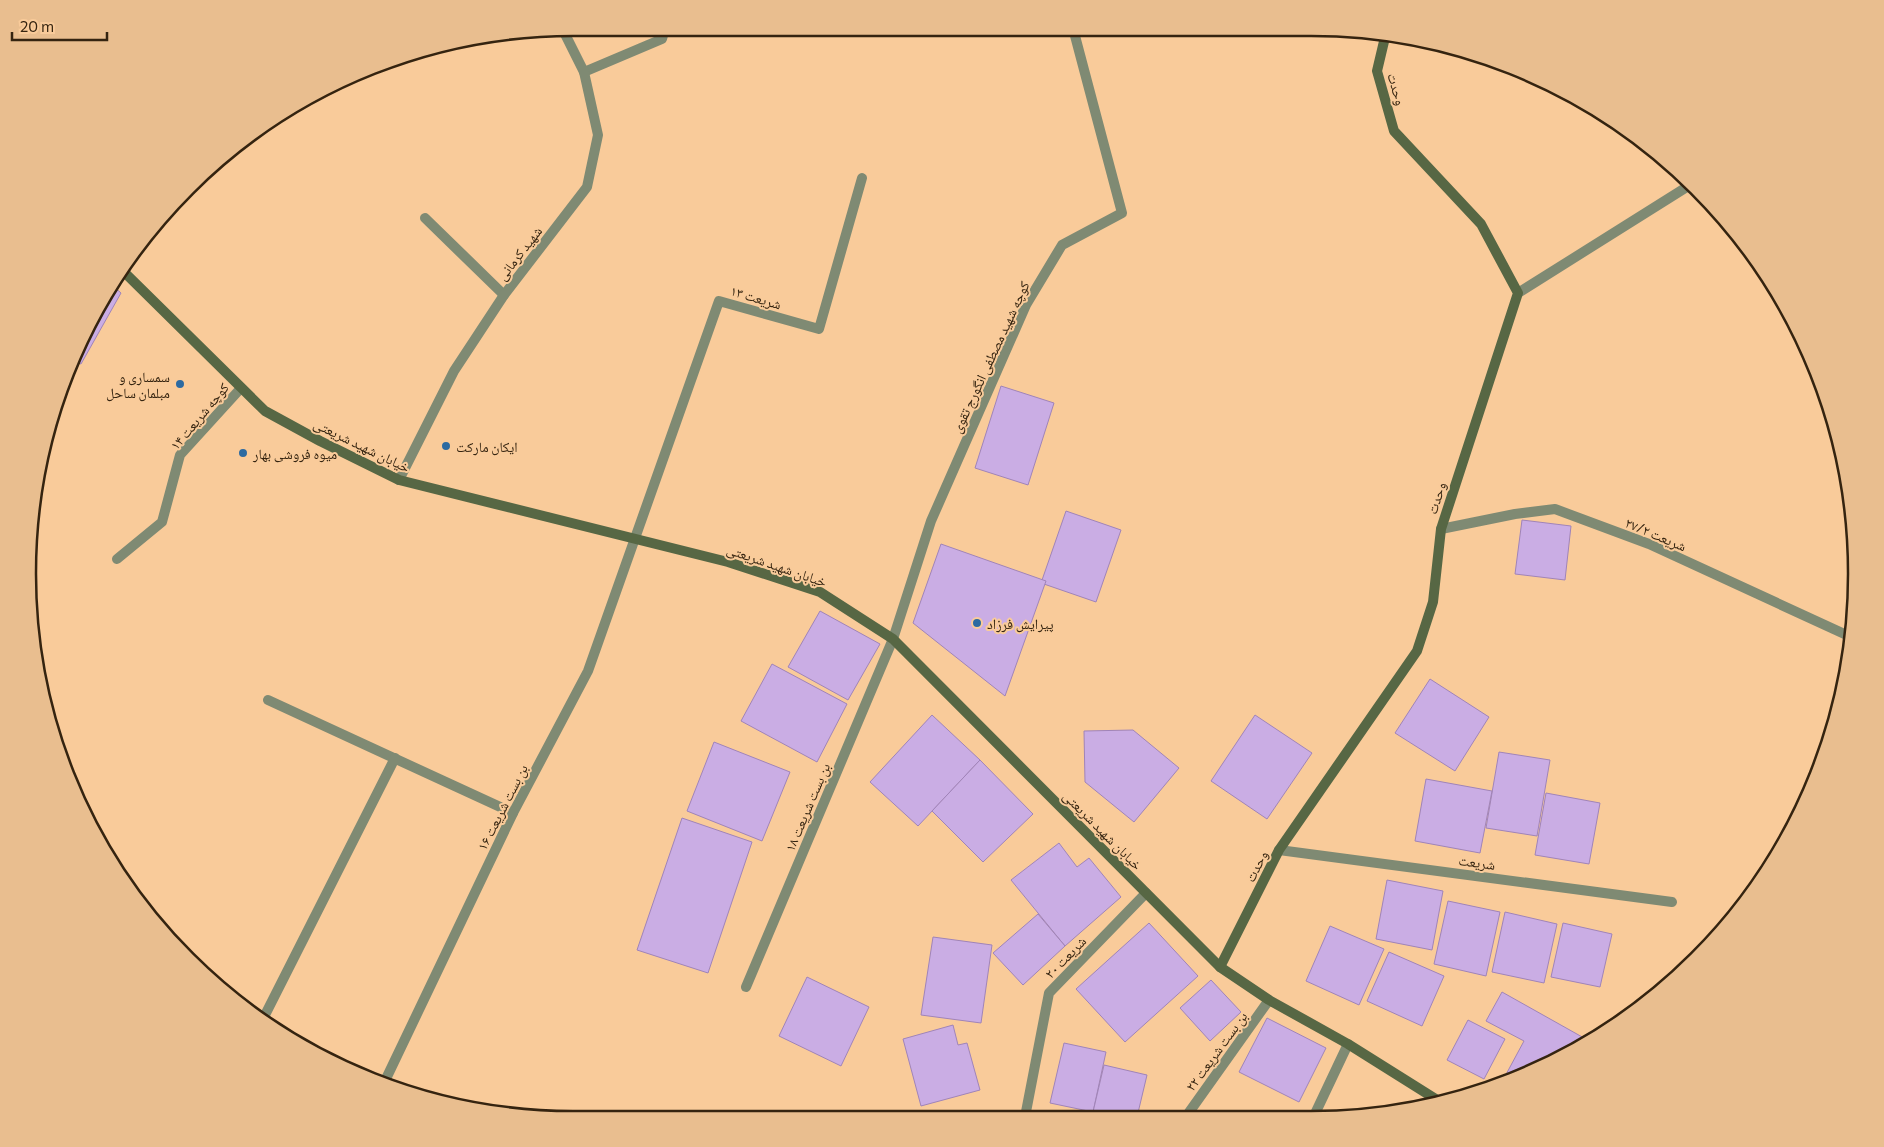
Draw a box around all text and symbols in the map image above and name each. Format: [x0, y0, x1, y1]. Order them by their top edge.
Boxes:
scale bar [12, 10, 108, 42]
text: 20 m [20, 17, 54, 35]
street label: وحدت [1383, 71, 1410, 107]
street label: شهید کرمانی [493, 223, 546, 284]
street label: کوچه شهید مصطفی انگورج تقوی [947, 278, 1035, 436]
street label: شریعت ۱۳ [728, 282, 783, 313]
place label: سمساری و مبلمان ساحل [106, 368, 170, 402]
marker: سمساری و مبلمان ساحل [174, 378, 186, 390]
street label: کوچه شریعت ۱۴ [166, 379, 233, 454]
street label: خیابان شهید شریعتی [311, 414, 413, 477]
place label: ایکان مارکت [456, 438, 518, 456]
marker: ایکان مارکت [440, 440, 452, 452]
place label: میوه فروشی بهار [252, 445, 337, 463]
marker: میوه فروشی بهار [237, 447, 249, 459]
street label: وحدت [1423, 480, 1450, 517]
street label: شریعت ۲۷/۲ [1623, 514, 1689, 555]
street label: خیابان شهید شریعتی [724, 540, 829, 591]
place label: پیرایش فرزاد [987, 615, 1054, 633]
marker: پیرایش فرزاد [971, 617, 983, 629]
street label: بن بست شریعت ۱۸ [781, 760, 834, 854]
street label: بن بست شریعت ۱۶ [473, 761, 532, 853]
street label: خیابان شهید شریعتی [1059, 787, 1146, 874]
street label: وحدت [1241, 847, 1272, 885]
street label: شریعت [1457, 851, 1496, 874]
street label: شریعت ۲۰ [1041, 932, 1090, 982]
street label: بن بست شریعت ۲۲ [1181, 1008, 1251, 1095]

